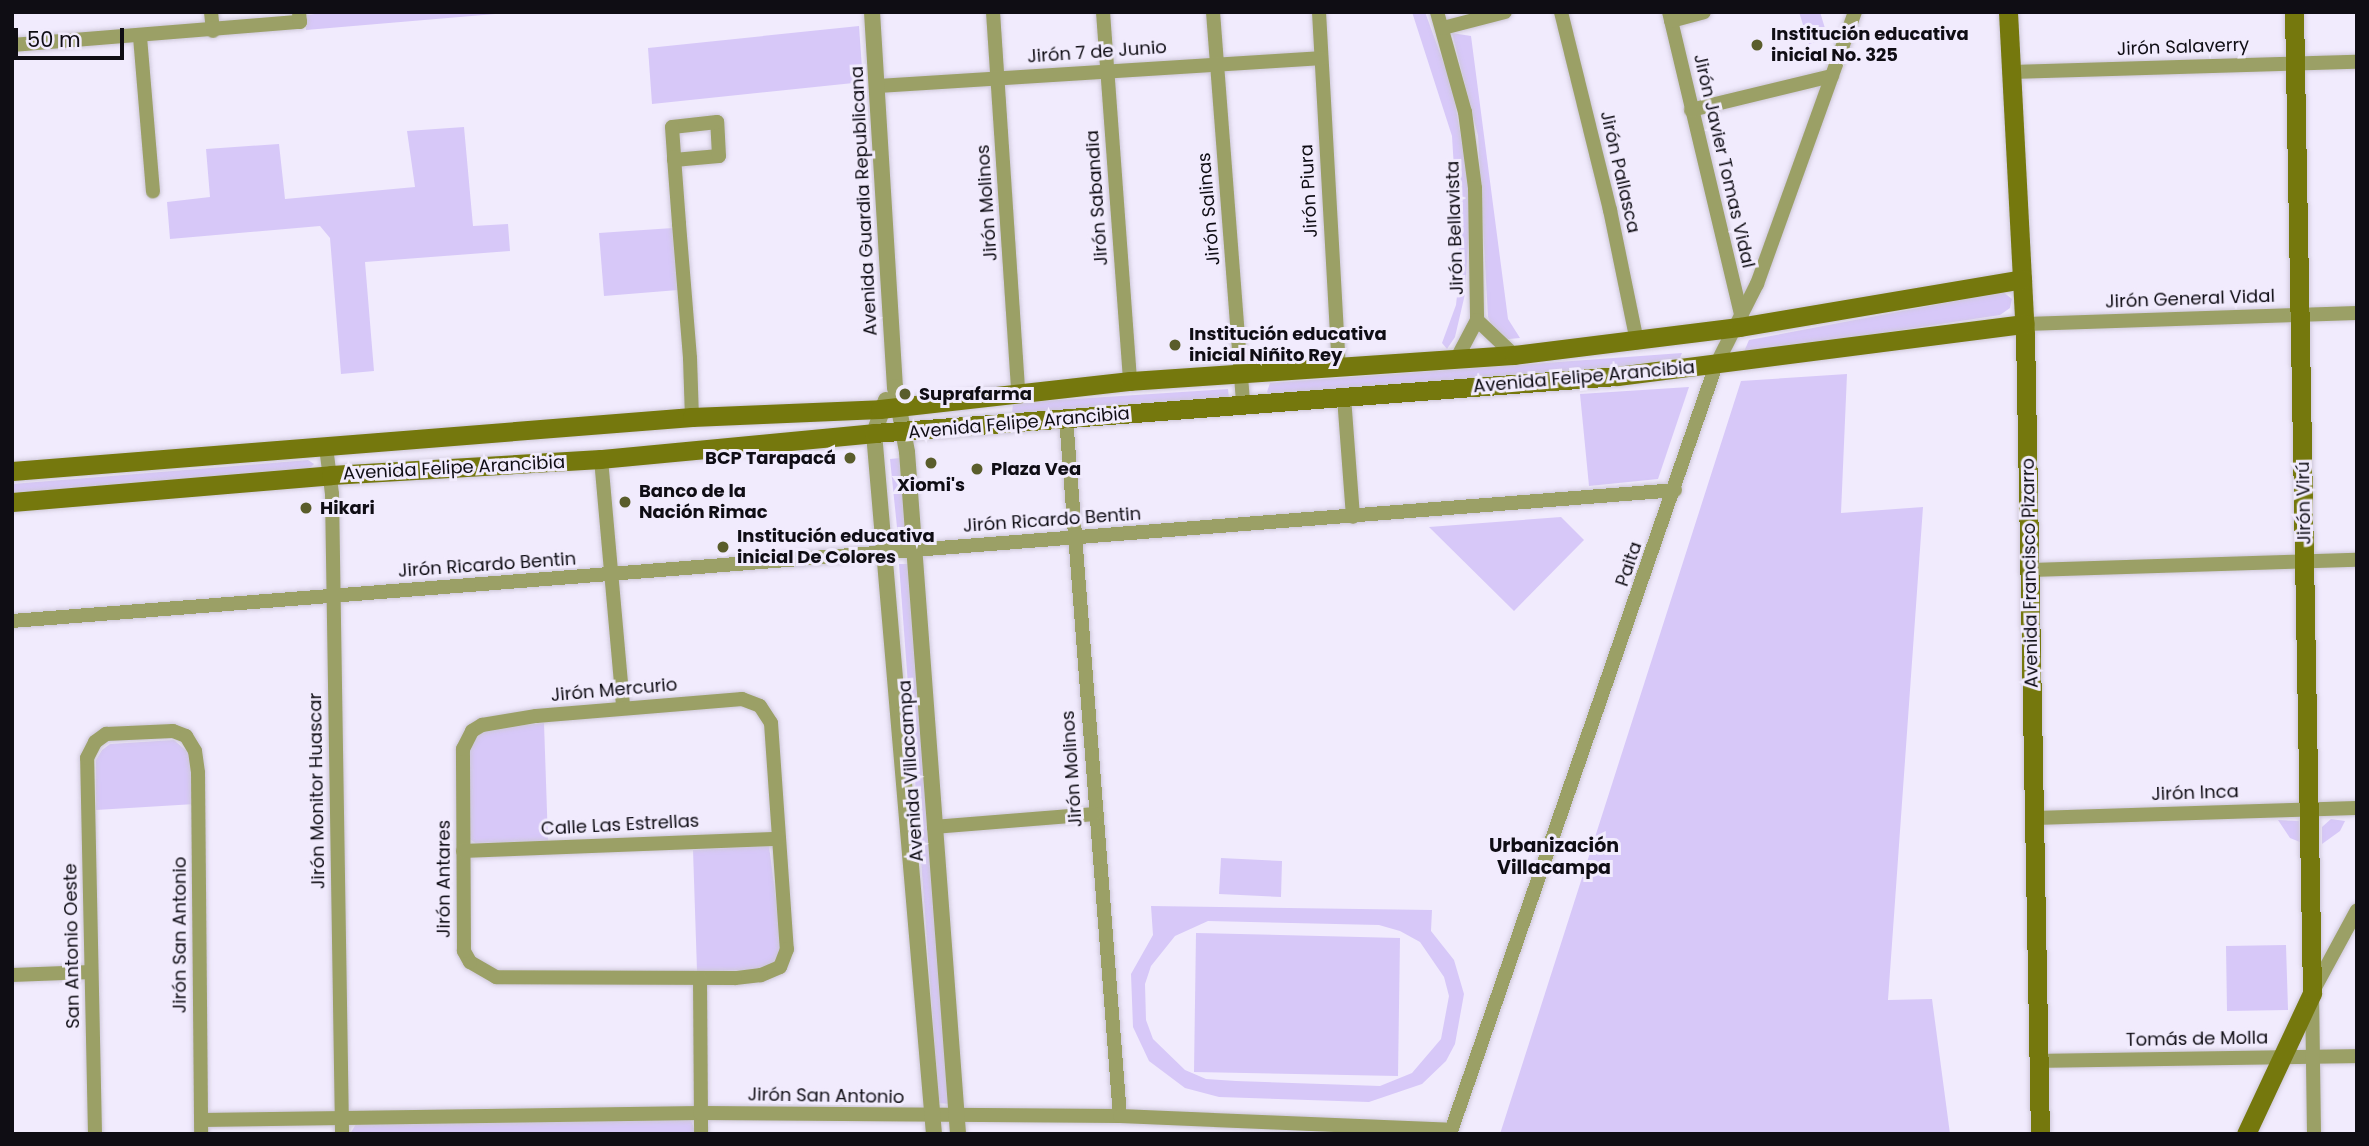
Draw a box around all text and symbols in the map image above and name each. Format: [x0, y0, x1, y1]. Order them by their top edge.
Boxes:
scale bar [18, 14, 128, 58]
place label: Institución educativa inicial No. 325 [1771, 24, 1969, 66]
text: 50 m [27, 25, 81, 54]
street label: Jirón Salaverry [2116, 34, 2250, 60]
street label: Jirón 7 de Junio [1027, 36, 1167, 68]
marker: Institución educativa inicial No. 325 [1749, 37, 1765, 53]
street label: Jirón Javier Tomas Vidal [1689, 52, 1759, 270]
street label: Avenida Guardia Republicana [846, 66, 882, 336]
street label: Jirón Pallasca [1595, 109, 1645, 235]
street label: Jirón Sabandia [1081, 129, 1113, 267]
street label: Jirón Molinos [972, 144, 1002, 262]
street label: Jirón Piura [1296, 144, 1322, 238]
street label: Jirón Salinas [1193, 152, 1225, 266]
street label: Jirón Bellavista [1442, 160, 1468, 296]
street label: Jirón General Vidal [2105, 285, 2275, 313]
place label: Institución educativa inicial Niñito Rey [1189, 324, 1387, 366]
marker: Institución educativa inicial Niñito Rey [1167, 337, 1183, 353]
street label: Avenida Felipe Arancibia [1472, 357, 1696, 397]
place label: Suprafarma [919, 383, 1032, 405]
marker: Suprafarma [897, 386, 913, 402]
street label: Avenida Felipe Arancibia [907, 403, 1131, 443]
place label: BCP Tarapacá [705, 447, 836, 469]
marker: BCP Tarapacá [842, 450, 858, 466]
street label: Avenida Felipe Arancibia [342, 451, 566, 485]
marker: Xiomi's [923, 455, 939, 471]
place label: Plaza Vea [991, 458, 1081, 480]
street label: Avenida Francisco Pizarro [2017, 458, 2043, 688]
marker: Plaza Vea [969, 461, 985, 477]
street label: Jirón Virú [2292, 461, 2316, 545]
place label: Xiomi's [897, 474, 965, 496]
place label: Banco de la Nación Rimac [639, 481, 768, 524]
marker: Banco de la Nación Rimac [617, 494, 633, 510]
place label: Hikari [320, 497, 375, 519]
marker: Hikari [298, 500, 314, 516]
street label: Jirón Ricardo Bentin [962, 503, 1142, 537]
place label: Institución educativa inicial De Colores [737, 526, 935, 568]
marker: Institución educativa inicial De Colores [715, 539, 731, 555]
street label: Paita [1611, 539, 1647, 589]
street label: Jirón Ricardo Bentin [397, 548, 577, 582]
street label: Jirón Mercurio [550, 674, 678, 706]
street label: Avenida Villacampa [894, 679, 928, 863]
street label: Jirón Monitor Huascar [304, 693, 330, 889]
street label: Jirón Molinos [1057, 710, 1087, 828]
street label: Jirón Inca [2151, 781, 2239, 805]
street label: Calle Las Estrellas [540, 810, 700, 840]
street label: Jirón Antares [433, 820, 455, 938]
district label: Urbanización Villacampa [1489, 835, 1619, 879]
street label: Jirón San Antonio [169, 857, 191, 1013]
street label: San Antonio Oeste [60, 863, 84, 1029]
street label: Tomás de Molla [2126, 1027, 2268, 1051]
street label: Jirón San Antonio [747, 1084, 905, 1108]

